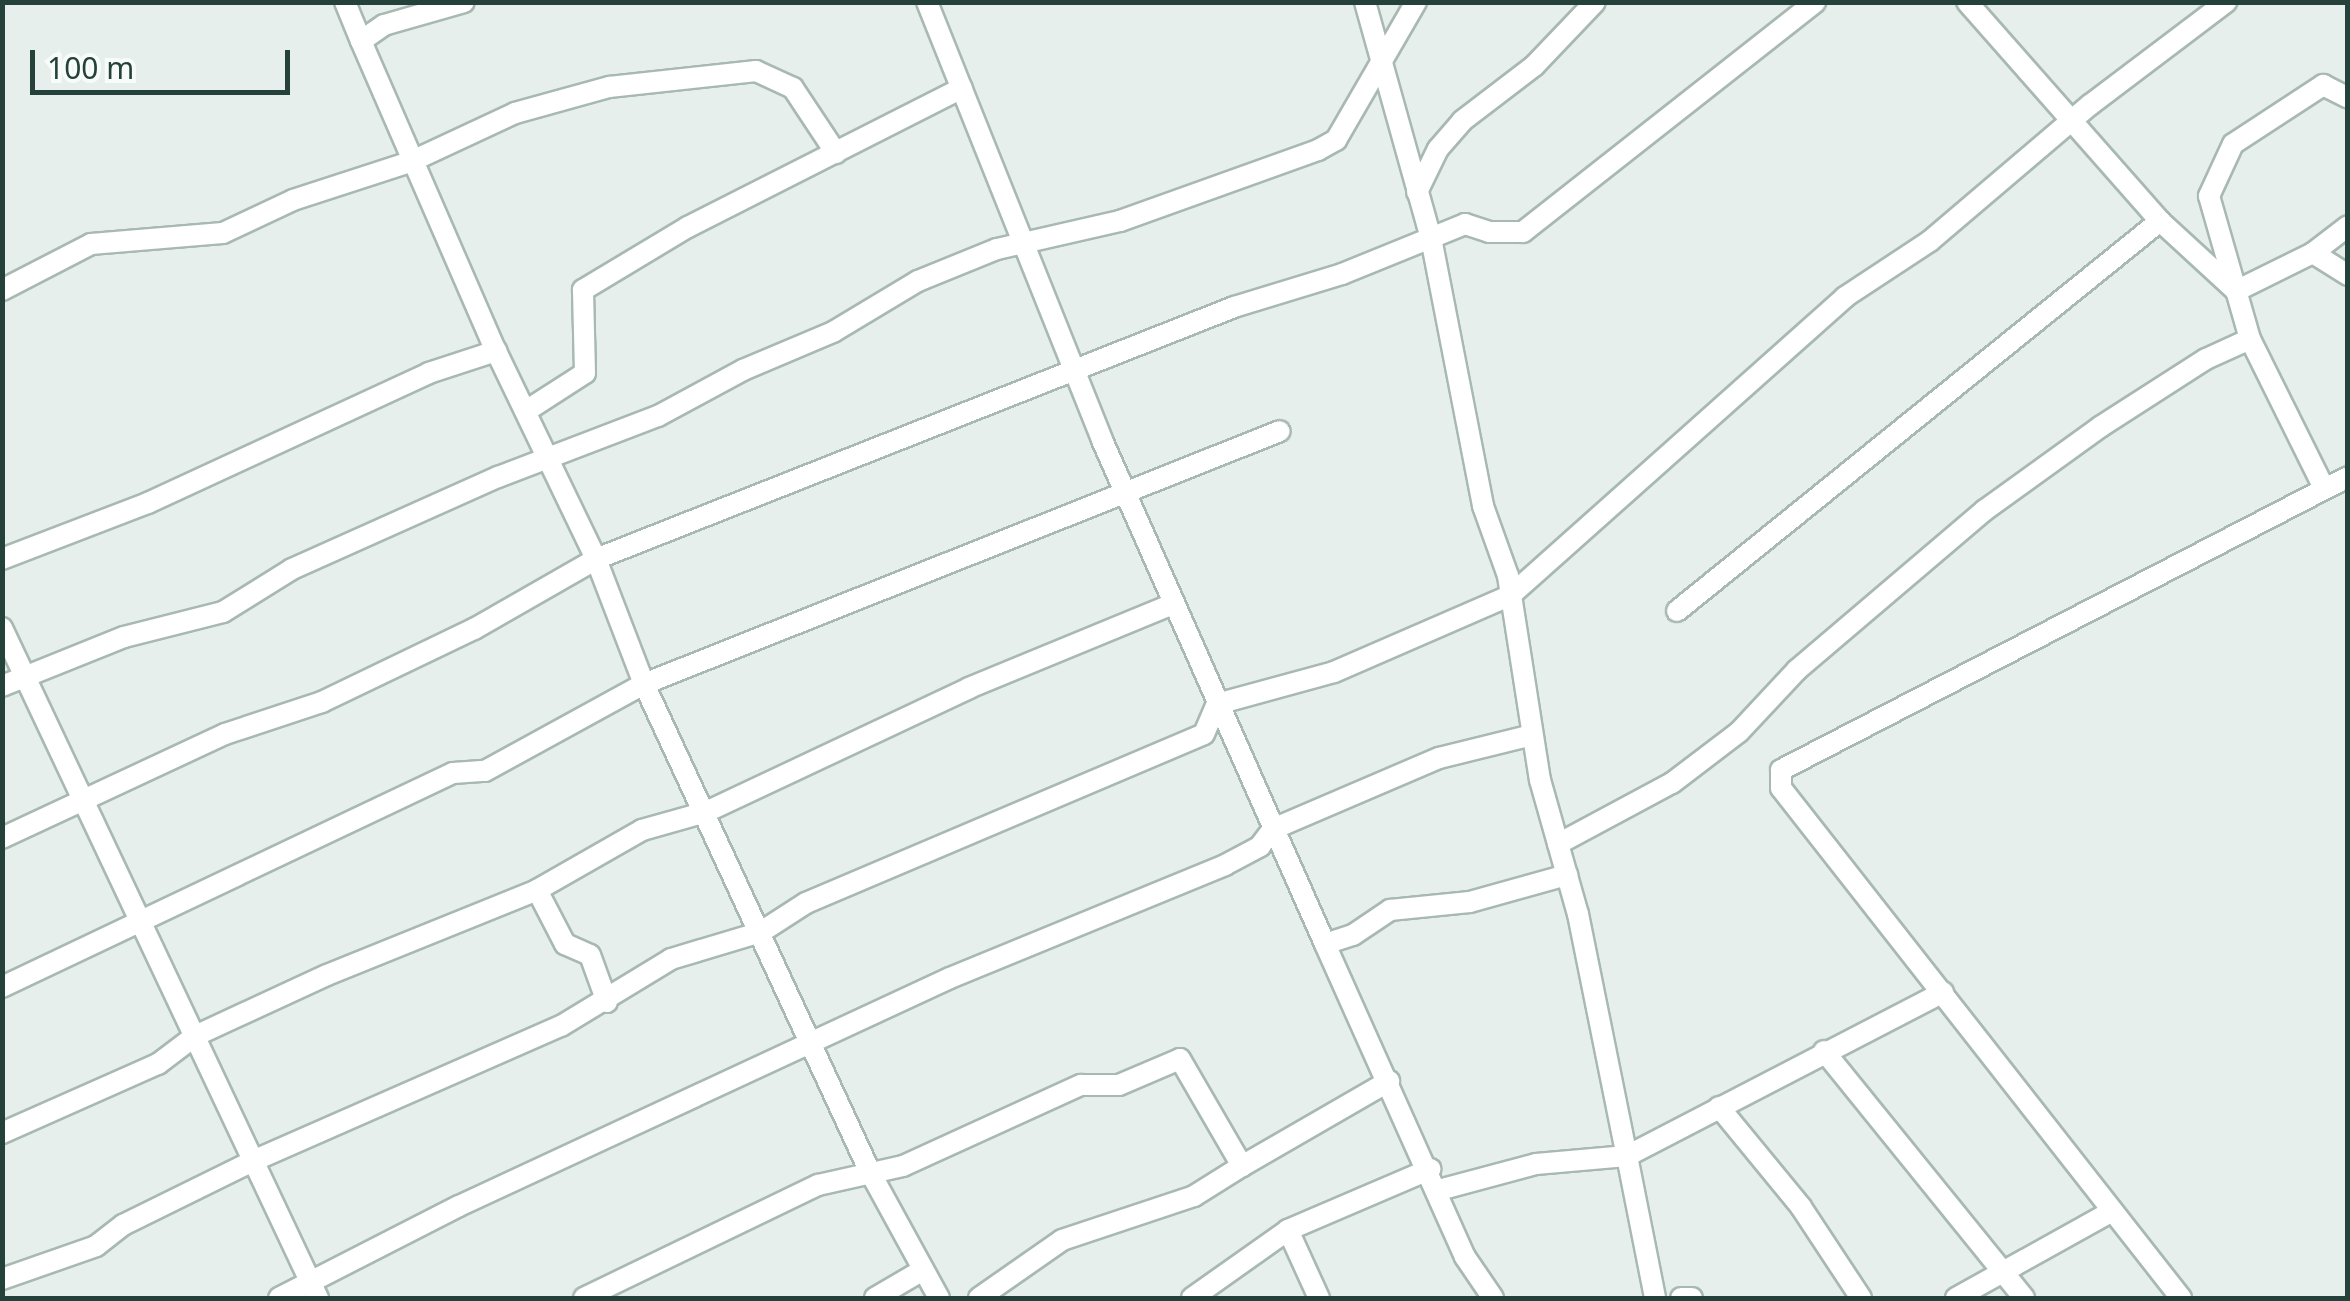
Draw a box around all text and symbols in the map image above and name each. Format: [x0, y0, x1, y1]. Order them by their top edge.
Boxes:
scale bar [35, 30, 295, 92]
text: 100 m [47, 47, 134, 88]

